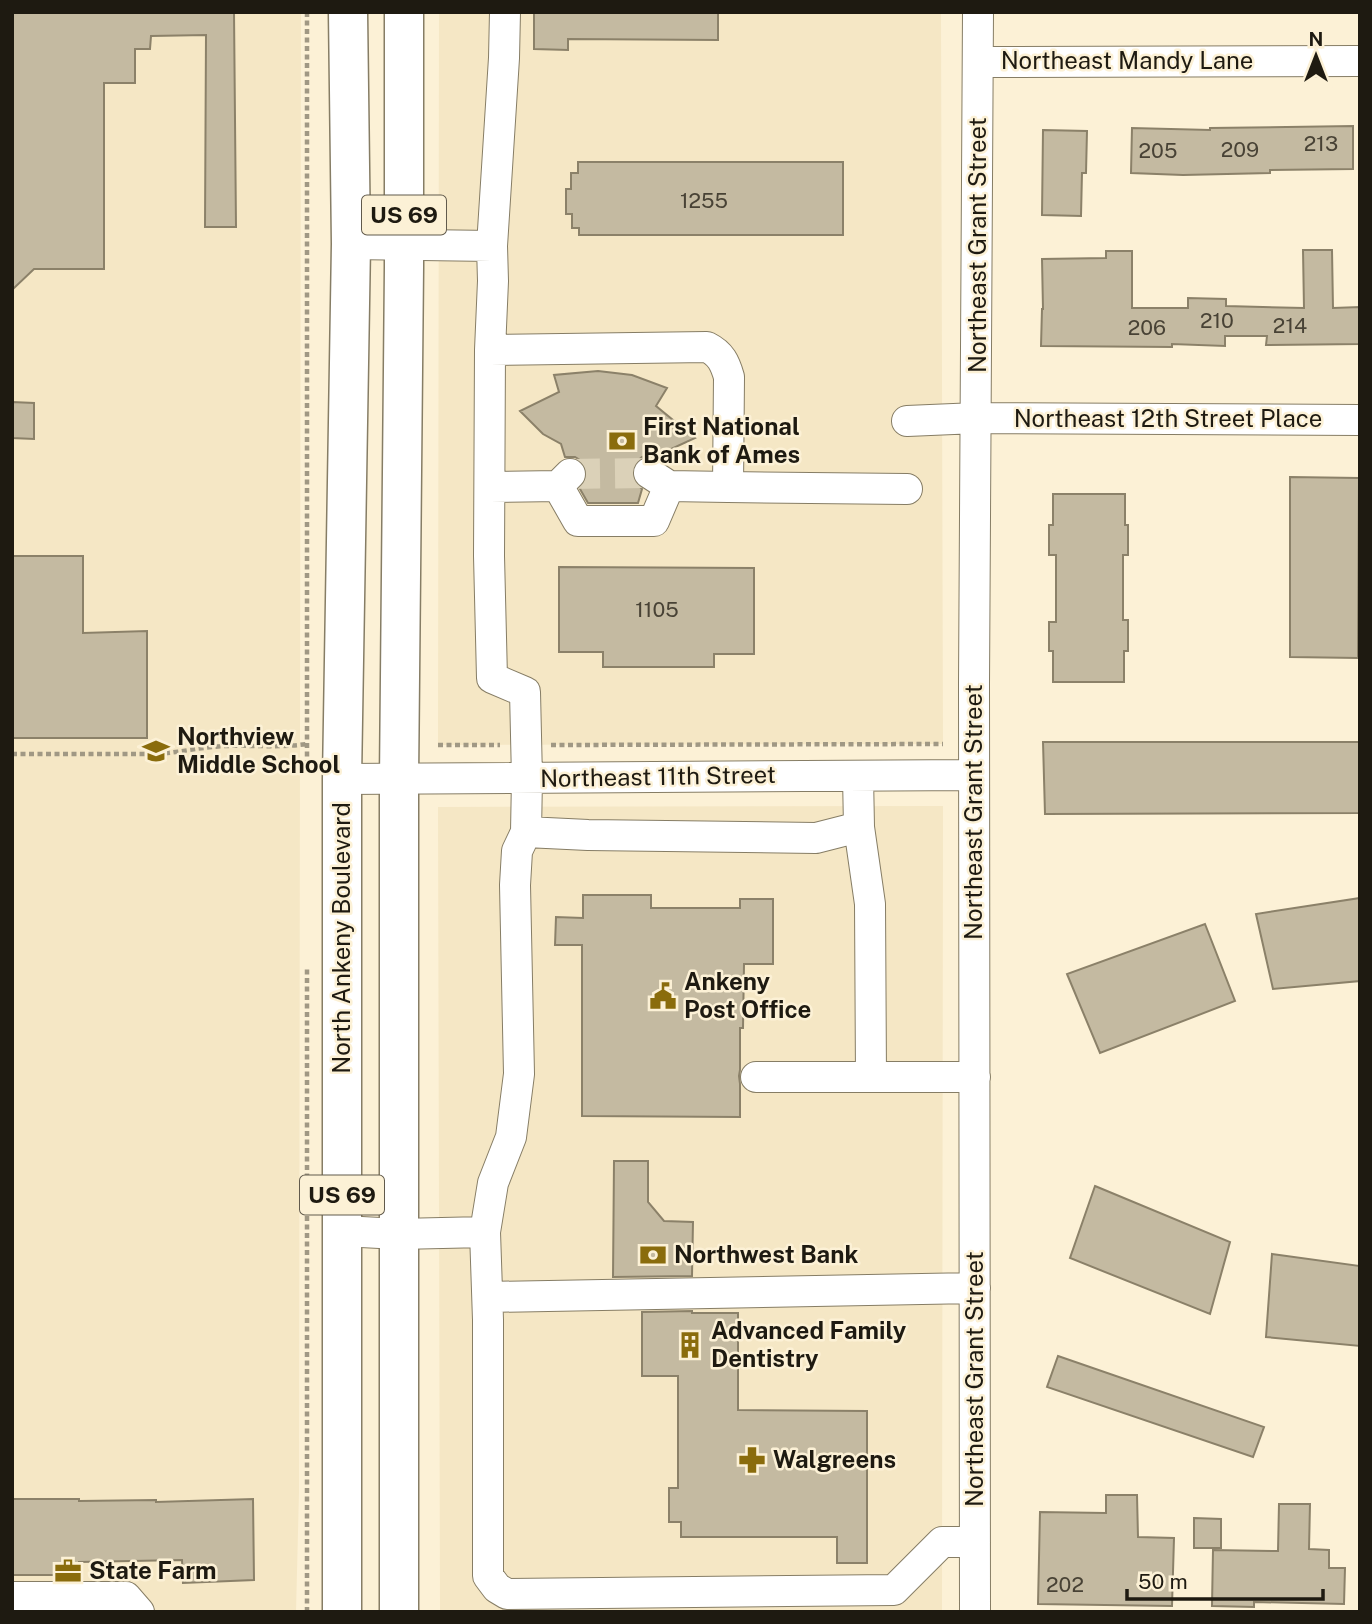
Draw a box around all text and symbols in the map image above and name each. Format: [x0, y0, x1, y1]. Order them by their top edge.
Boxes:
north arrow [1281, 21, 1351, 91]
text: N [1309, 28, 1323, 50]
street label: Northeast Mandy Lane [1001, 46, 1253, 74]
street label: Northeast Grant Street [963, 117, 991, 373]
house number: 213 [1304, 131, 1338, 156]
house number: 209 [1221, 137, 1259, 162]
house number: 205 [1139, 138, 1177, 163]
house number: 1255 [680, 188, 728, 213]
road number: US 69 [362, 196, 446, 234]
house number: 210 [1200, 308, 1234, 333]
house number: 214 [1273, 313, 1307, 338]
house number: 206 [1128, 315, 1166, 340]
street label: Northeast 12th Street Place [1014, 404, 1322, 432]
place label: First National Bank of Ames [643, 412, 800, 468]
bank icon: First National Bank of Ames [607, 426, 637, 456]
house number: 1105 [635, 597, 679, 622]
street label: Northeast Grant Street [959, 684, 987, 940]
place label: Northview Middle School [177, 722, 340, 778]
school or university icon: Northview Middle School [141, 736, 171, 766]
street label: Northeast 11th Street [540, 760, 776, 792]
street label: North Ankeny Boulevard [327, 802, 355, 1074]
place label: Ankeny Post Office [684, 967, 811, 1023]
public building icon: Ankeny Post Office [648, 981, 678, 1011]
road number: US 69 [300, 1176, 384, 1214]
bank icon: Northwest Bank [638, 1240, 668, 1270]
place label: Northwest Bank [674, 1240, 858, 1268]
street label: Northeast Grant Street [960, 1251, 988, 1507]
place label: Advanced Family Dentistry [711, 1316, 907, 1372]
building icon: Advanced Family Dentistry [675, 1330, 705, 1360]
pharmacy icon: Walgreens [737, 1445, 767, 1475]
place label: Walgreens [773, 1445, 896, 1473]
office icon: State Farm [53, 1556, 83, 1586]
place label: State Farm [89, 1556, 217, 1584]
scale bar [1127, 1558, 1323, 1602]
text: 50 m [1138, 1569, 1188, 1594]
house number: 202 [1046, 1572, 1084, 1597]

